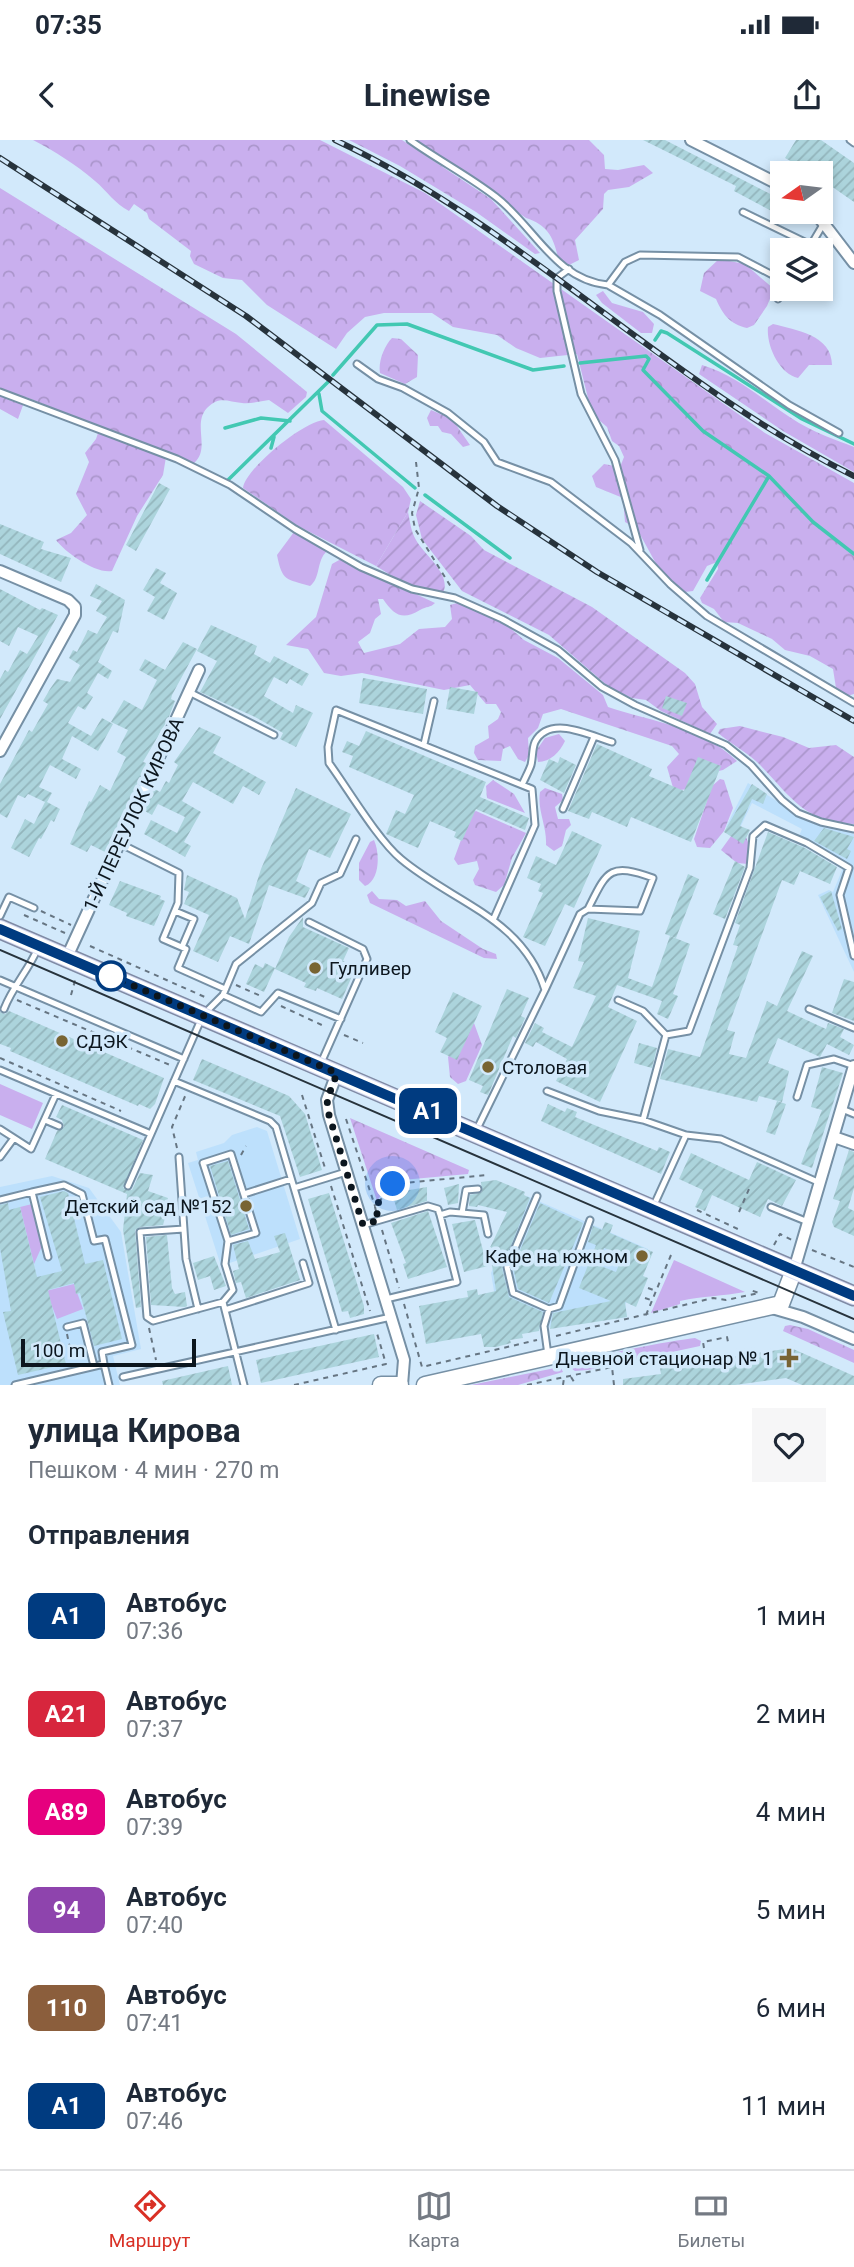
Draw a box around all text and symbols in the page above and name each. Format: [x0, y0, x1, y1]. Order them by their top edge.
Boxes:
text: 07:35 [35, 10, 102, 40]
icon: back [28, 76, 66, 114]
text: Linewise [364, 76, 490, 114]
icon: share [788, 76, 826, 114]
north arrow [770, 161, 833, 224]
map controls [770, 161, 833, 301]
button: layers [770, 238, 833, 301]
street label: 1-Й ПЕРЕУЛОК КИРОВА [78, 713, 189, 915]
place label: Гулливер [329, 957, 411, 980]
marker: Гулливер [307, 960, 323, 976]
unlabelled marker [96, 961, 126, 991]
place label: СДЭК [76, 1030, 128, 1053]
marker: СДЭК [54, 1033, 70, 1049]
place label: Столовая [502, 1056, 587, 1079]
marker: Столовая [480, 1059, 496, 1075]
line badge: А1 [396, 1088, 460, 1134]
text: А1 [413, 1097, 443, 1125]
your location [375, 1166, 410, 1201]
place label: Детский сад №152 [64, 1195, 232, 1218]
marker: Детский сад №152 [238, 1198, 254, 1214]
place label: Кафе на южном [485, 1245, 628, 1268]
marker: Кафе на южном [634, 1248, 650, 1264]
scale bar [21, 1336, 196, 1368]
text: 100 m [32, 1339, 85, 1362]
place label: Дневной стационар № 1 [555, 1347, 773, 1370]
marker: Дневной стационар № 1 [779, 1348, 799, 1368]
button: heart [752, 1408, 826, 1482]
text: улица Кирова [28, 1411, 241, 1450]
text: Пешком · 4 мин · 270 m [28, 1457, 279, 1484]
text: Отправления [28, 1520, 190, 1550]
text: Автобус [126, 1588, 227, 1618]
text: 1 мин [756, 1601, 826, 1631]
text: А1 [52, 1602, 81, 1630]
text: 07:36 [126, 1618, 183, 1645]
text: Автобус [126, 1686, 227, 1716]
text: 2 мин [756, 1699, 826, 1729]
text: А21 [45, 1700, 88, 1728]
text: 07:37 [126, 1716, 183, 1743]
text: Автобус [126, 1784, 227, 1814]
text: 4 мин [756, 1797, 826, 1827]
text: А89 [45, 1798, 88, 1826]
text: 07:39 [126, 1814, 183, 1841]
text: Автобус [126, 1882, 227, 1912]
text: 5 мин [756, 1895, 826, 1925]
text: 94 [53, 1896, 80, 1924]
text: 07:40 [126, 1912, 183, 1939]
text: Автобус [126, 1980, 227, 2010]
text: 6 мин [756, 1993, 826, 2023]
text: 110 [46, 1994, 87, 2022]
text: 07:41 [126, 2010, 183, 2037]
text: Автобус [126, 2078, 227, 2108]
text: 11 мин [741, 2091, 826, 2121]
text: А1 [52, 2092, 81, 2120]
text: 07:46 [126, 2108, 183, 2135]
tab: Маршрут [109, 2187, 190, 2252]
tab: Карта [408, 2187, 460, 2252]
tab: Билеты [677, 2187, 745, 2252]

